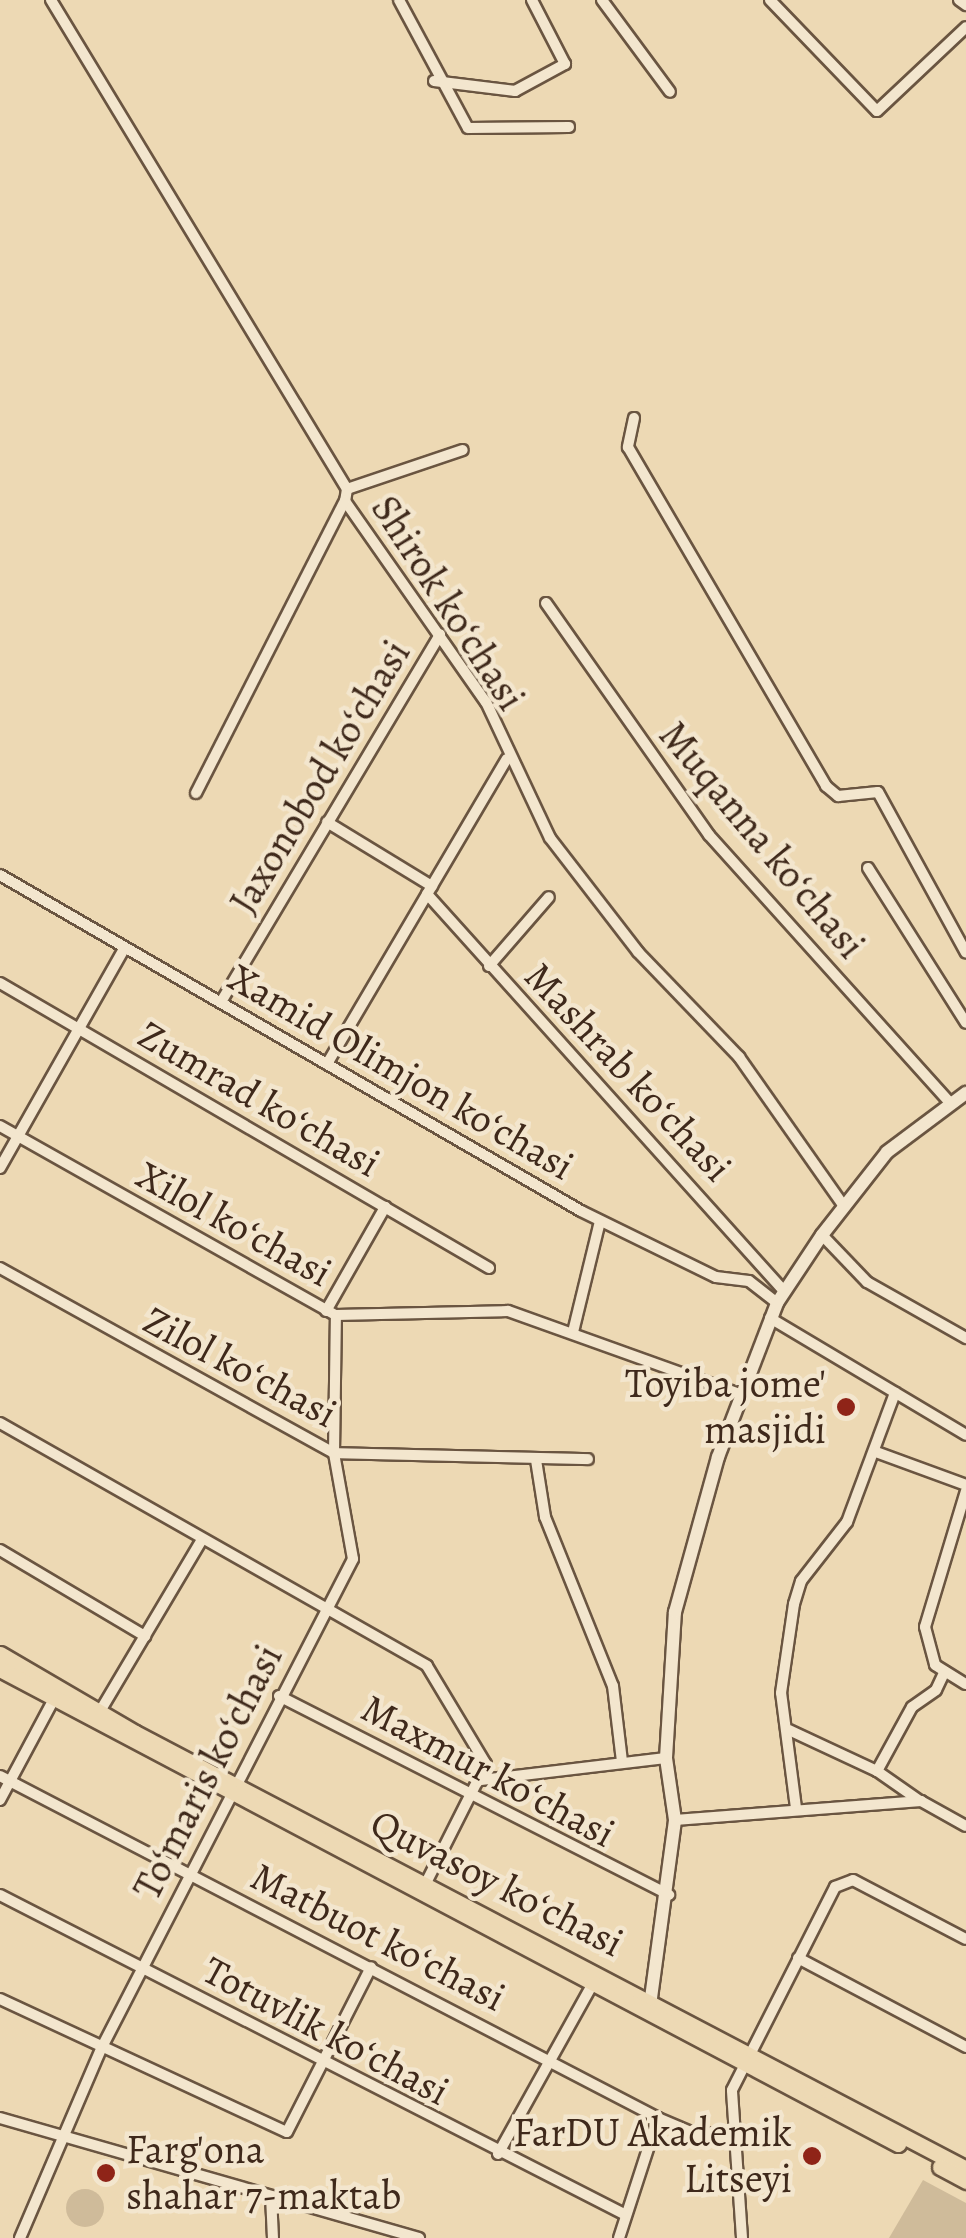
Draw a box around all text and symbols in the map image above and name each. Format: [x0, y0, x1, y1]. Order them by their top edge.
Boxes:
street label: Shirok koʻchasi [361, 487, 535, 719]
street label: Jaxonobod koʻchasi [219, 632, 421, 922]
street label: Muqanna koʻchasi [649, 712, 875, 968]
street label: Mashrab koʻchasi [514, 953, 742, 1191]
street label: Xamid Olimjon koʻchasi [220, 954, 582, 1190]
street label: Zumrad koʻchasi [130, 1011, 388, 1187]
street label: Xilol koʻchasi [128, 1151, 340, 1297]
street label: Zilol koʻchasi [135, 1296, 345, 1438]
place label: Toyiba jome' masjidi [625, 1360, 826, 1454]
marker: Toyiba jome' masjidi [835, 1396, 857, 1418]
street label: Toʻmaris koʻchasi [123, 1637, 293, 1907]
street label: Maxmur koʻchasi [353, 1684, 623, 1858]
street label: Quvasoy koʻchasi [363, 1799, 631, 1967]
street label: Matbuot koʻchasi [243, 1852, 513, 2022]
street label: Totuvlik koʻchasi [195, 1946, 457, 2116]
place label: FarDU Akademik Litseyi [513, 2109, 792, 2203]
place label: Farg'ona shahar 7-maktab [126, 2126, 401, 2220]
marker: FarDU Akademik Litseyi [801, 2145, 823, 2167]
marker: Farg'ona shahar 7-maktab [95, 2162, 117, 2184]

